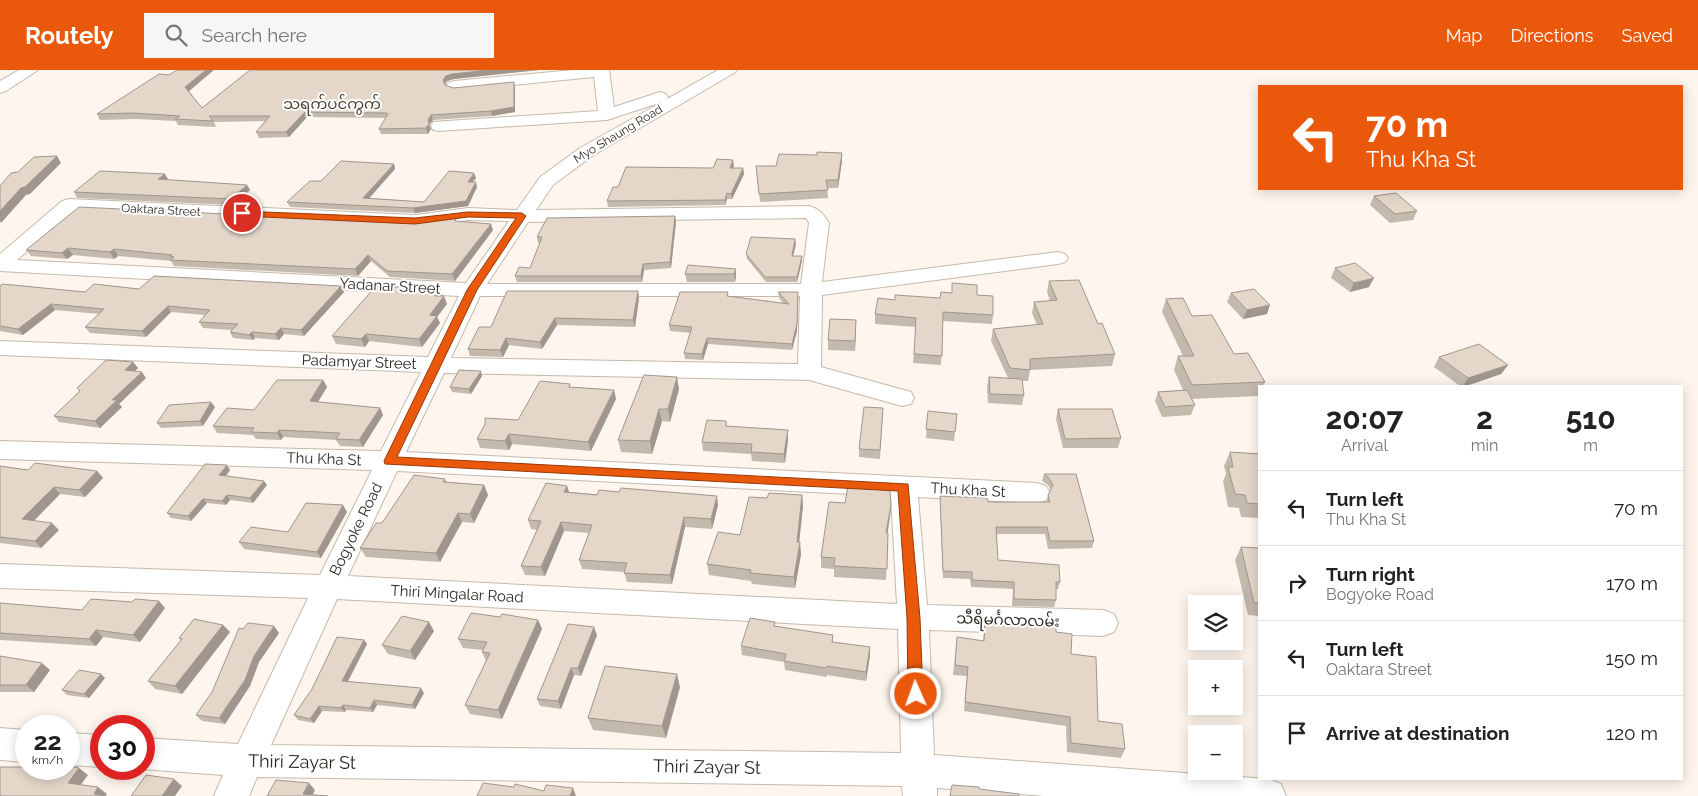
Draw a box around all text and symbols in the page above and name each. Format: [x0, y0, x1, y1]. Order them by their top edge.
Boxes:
search box [144, 13, 494, 58]
text: Routely [25, 21, 114, 50]
icon: search [162, 21, 190, 49]
text: Search here [202, 24, 307, 46]
text: Map [1446, 25, 1482, 46]
text: Directions [1510, 25, 1594, 46]
text: Saved [1622, 25, 1673, 46]
district label: သရက်ပင်ကွက် [283, 94, 381, 116]
street label: Myo Shaung Road [571, 102, 665, 166]
text: 70 m [1366, 104, 1448, 145]
icon: left [1283, 105, 1348, 170]
text: Thu Kha St [1366, 146, 1476, 172]
pin [221, 192, 263, 234]
icon: arrive [228, 199, 256, 227]
street label: Oaktara Street [121, 201, 201, 219]
street label: Yadanar Street [339, 274, 441, 298]
street label: Padamyar Street [301, 351, 417, 373]
text: 20:07 [1325, 401, 1403, 436]
text: 2 [1476, 401, 1493, 436]
text: 510 [1566, 401, 1616, 436]
text: Arrival [1341, 436, 1388, 455]
text: min [1471, 436, 1498, 455]
text: m [1583, 436, 1598, 455]
street label: Thu Kha St [286, 449, 362, 469]
street label: Thu Kha St [930, 479, 1006, 501]
street label: Bogyoke Road [326, 480, 386, 578]
text: Turn left [1326, 488, 1403, 510]
icon: left [1283, 494, 1311, 522]
text: 70 m [1614, 497, 1658, 519]
text: Thu Kha St [1326, 510, 1406, 529]
text: Turn right [1326, 563, 1415, 585]
icon: right [1283, 569, 1311, 597]
text: 170 m [1606, 572, 1658, 594]
street label: Thiri Mingalar Road [390, 582, 524, 606]
text: Bogyoke Road [1326, 585, 1434, 604]
map controls [1188, 595, 1243, 780]
button: layers [1188, 595, 1243, 650]
street label: သီရိမင်္ဂလာလမ်း [956, 608, 1060, 634]
text: Turn left [1326, 638, 1403, 660]
icon: left [1283, 644, 1311, 672]
text: 150 m [1606, 647, 1658, 669]
button: + [1188, 660, 1243, 715]
text: Oaktara Street [1326, 660, 1432, 679]
position arrow [889, 667, 941, 719]
speed limit sign: 30 [90, 715, 155, 780]
icon: arrive [1283, 719, 1311, 747]
text: Arrive at destination [1326, 722, 1510, 744]
text: 120 m [1606, 722, 1658, 744]
button: − [1188, 725, 1243, 780]
text: 22 [33, 726, 62, 756]
street label: Thiri Zayar St [248, 750, 356, 773]
text: km/h [32, 753, 63, 767]
street label: Thiri Zayar St [653, 755, 761, 778]

